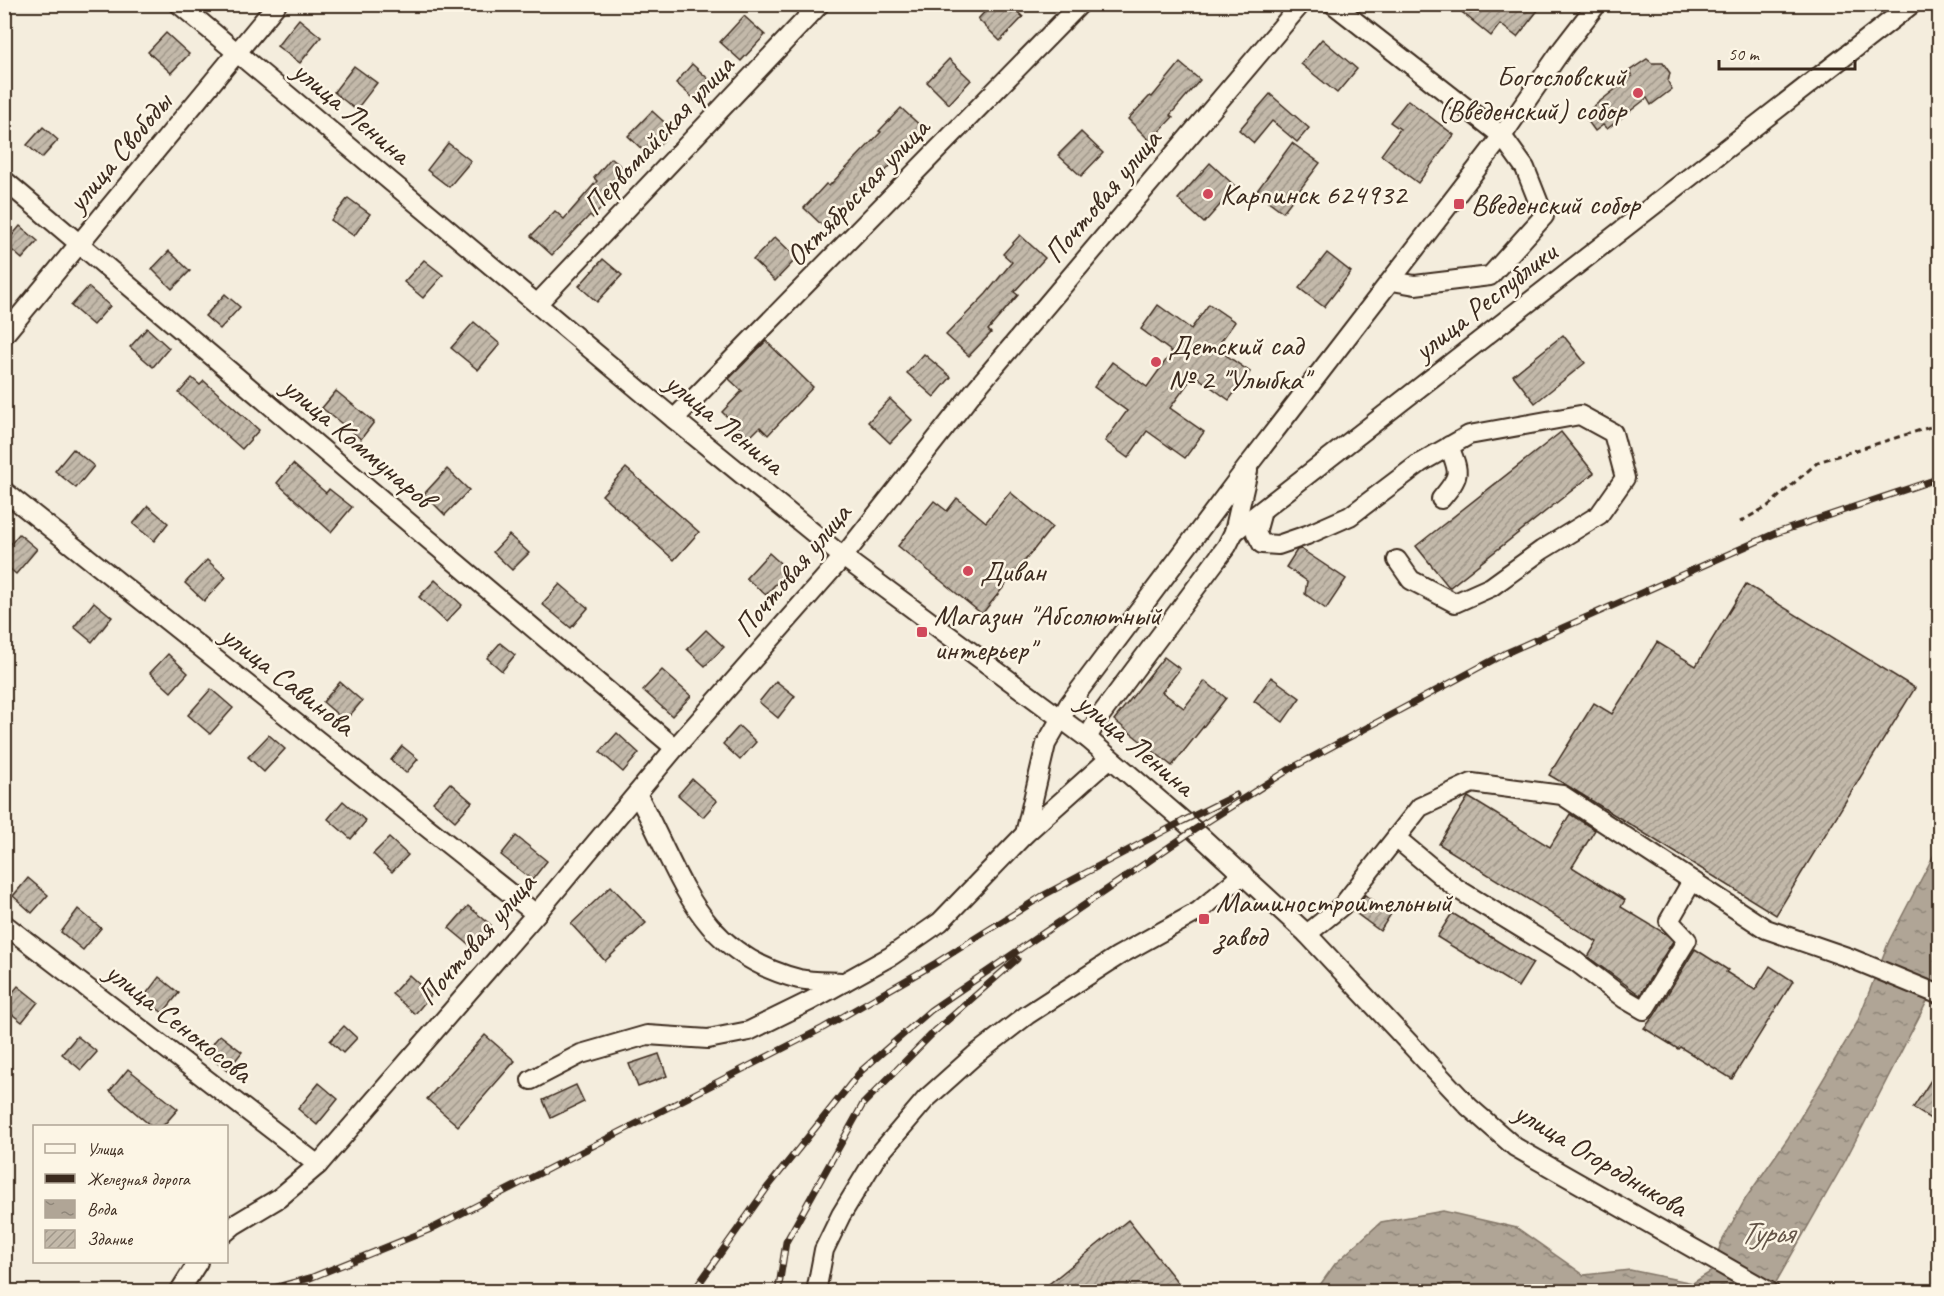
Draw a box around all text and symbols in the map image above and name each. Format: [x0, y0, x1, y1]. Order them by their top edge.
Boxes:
scale bar [1719, 33, 1856, 71]
text: 50 m [1728, 43, 1761, 65]
street label: Первомайская улица [574, 45, 743, 223]
street label: улица Ленина [284, 50, 421, 174]
place label: Богословский (Введенский) собор [1437, 57, 1628, 129]
street label: улица Свободы [57, 83, 181, 221]
marker: Богословский (Введенский) собор [1631, 86, 1645, 100]
street label: Октябрьская улица [777, 108, 939, 274]
street label: Почтовая улица [1035, 120, 1170, 271]
place label: Карпинск 624932 [1220, 175, 1409, 213]
place label: Введенский собор [1471, 185, 1642, 223]
marker: Карпинск 624932 [1201, 187, 1215, 201]
marker: Введенский собор [1452, 197, 1466, 211]
street label: улица Республики [1404, 232, 1566, 370]
place label: Детский сад № 2 "Улыбка" [1168, 326, 1315, 398]
marker: Детский сад № 2 "Улыбка" [1149, 355, 1163, 369]
street label: улица Ленина [656, 362, 794, 484]
street label: улица Коммунаров [273, 366, 447, 521]
street label: Почтовая улица [725, 494, 860, 645]
place label: Диван [980, 552, 1047, 590]
marker: Диван [961, 564, 975, 578]
place label: Магазин "Абсолютный интерьер" [934, 596, 1163, 668]
street label: улица Савинова [212, 615, 364, 745]
marker: Магазин "Абсолютный интерьер" [915, 625, 929, 639]
street label: улица Ленина [1068, 682, 1205, 806]
street label: Почтовая улица [408, 864, 545, 1013]
place label: Машиностроительный завод [1212, 883, 1453, 955]
marker: Машиностроительный завод [1197, 912, 1211, 926]
street label: улица Сенокосова [96, 952, 262, 1092]
street label: улица Огородникова [1506, 1091, 1696, 1227]
legend [33, 1125, 228, 1263]
text: Улица [87, 1138, 124, 1160]
text: Железная дорога [87, 1168, 191, 1191]
text: Вода [87, 1198, 118, 1220]
water label: Турья [1739, 1212, 1798, 1253]
text: Здание [87, 1228, 133, 1250]

